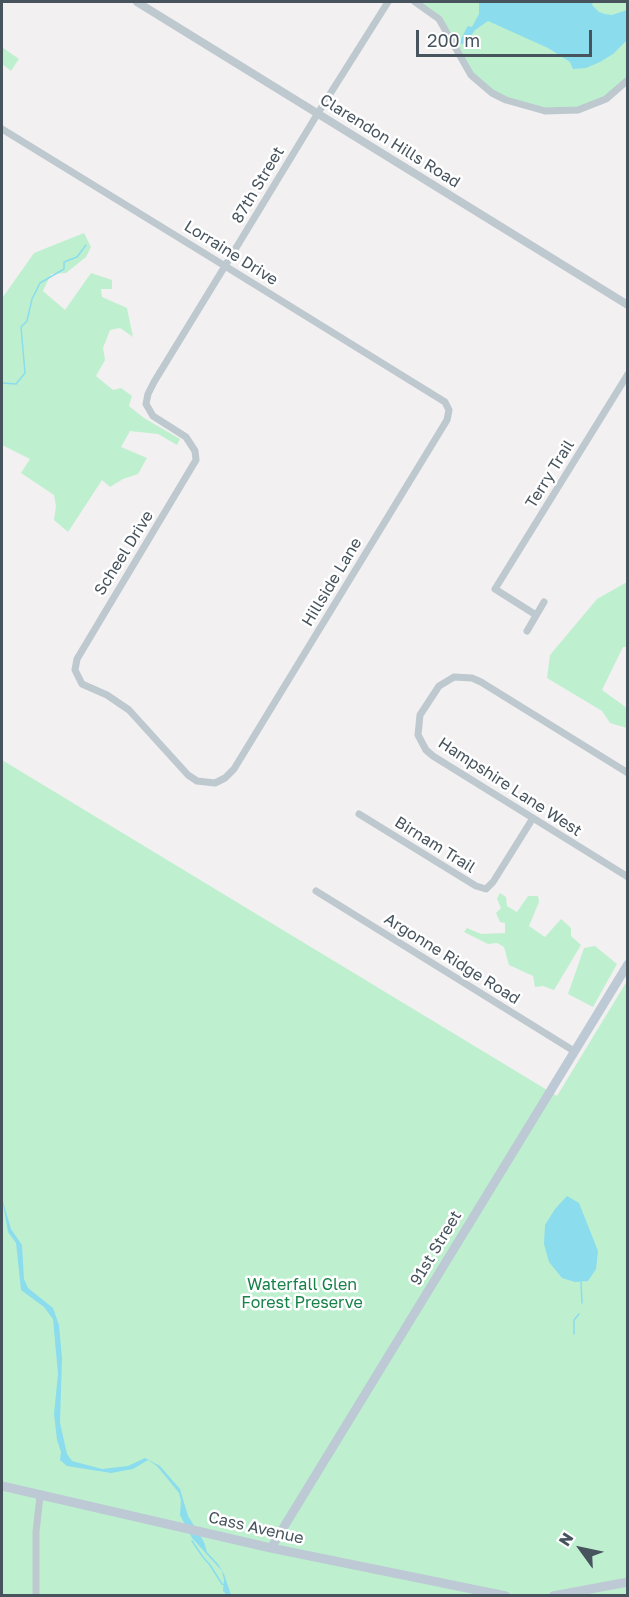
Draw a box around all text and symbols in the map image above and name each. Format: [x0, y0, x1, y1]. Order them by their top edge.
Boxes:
scale bar [419, 18, 594, 56]
text: 200 m [427, 29, 480, 51]
street label: Clarendon Hills Road [316, 90, 464, 192]
street label: 87th Street [228, 143, 288, 227]
street label: Lorraine Drive [181, 217, 281, 289]
street label: Terry Trail [522, 436, 578, 512]
street label: Scheel Drive [90, 507, 158, 599]
street label: Hillside Lane [298, 534, 366, 630]
street label: Hampshire Lane West [435, 733, 585, 841]
street label: Birnam Trail [391, 813, 479, 877]
street label: Argonne Ridge Road [381, 909, 523, 1009]
street label: 91st Street [406, 1207, 466, 1289]
park label: Waterfall Glen Forest Preserve [241, 1275, 363, 1313]
street label: Cass Avenue [206, 1508, 306, 1548]
north arrow [551, 1519, 611, 1579]
text: N [554, 1529, 578, 1550]

